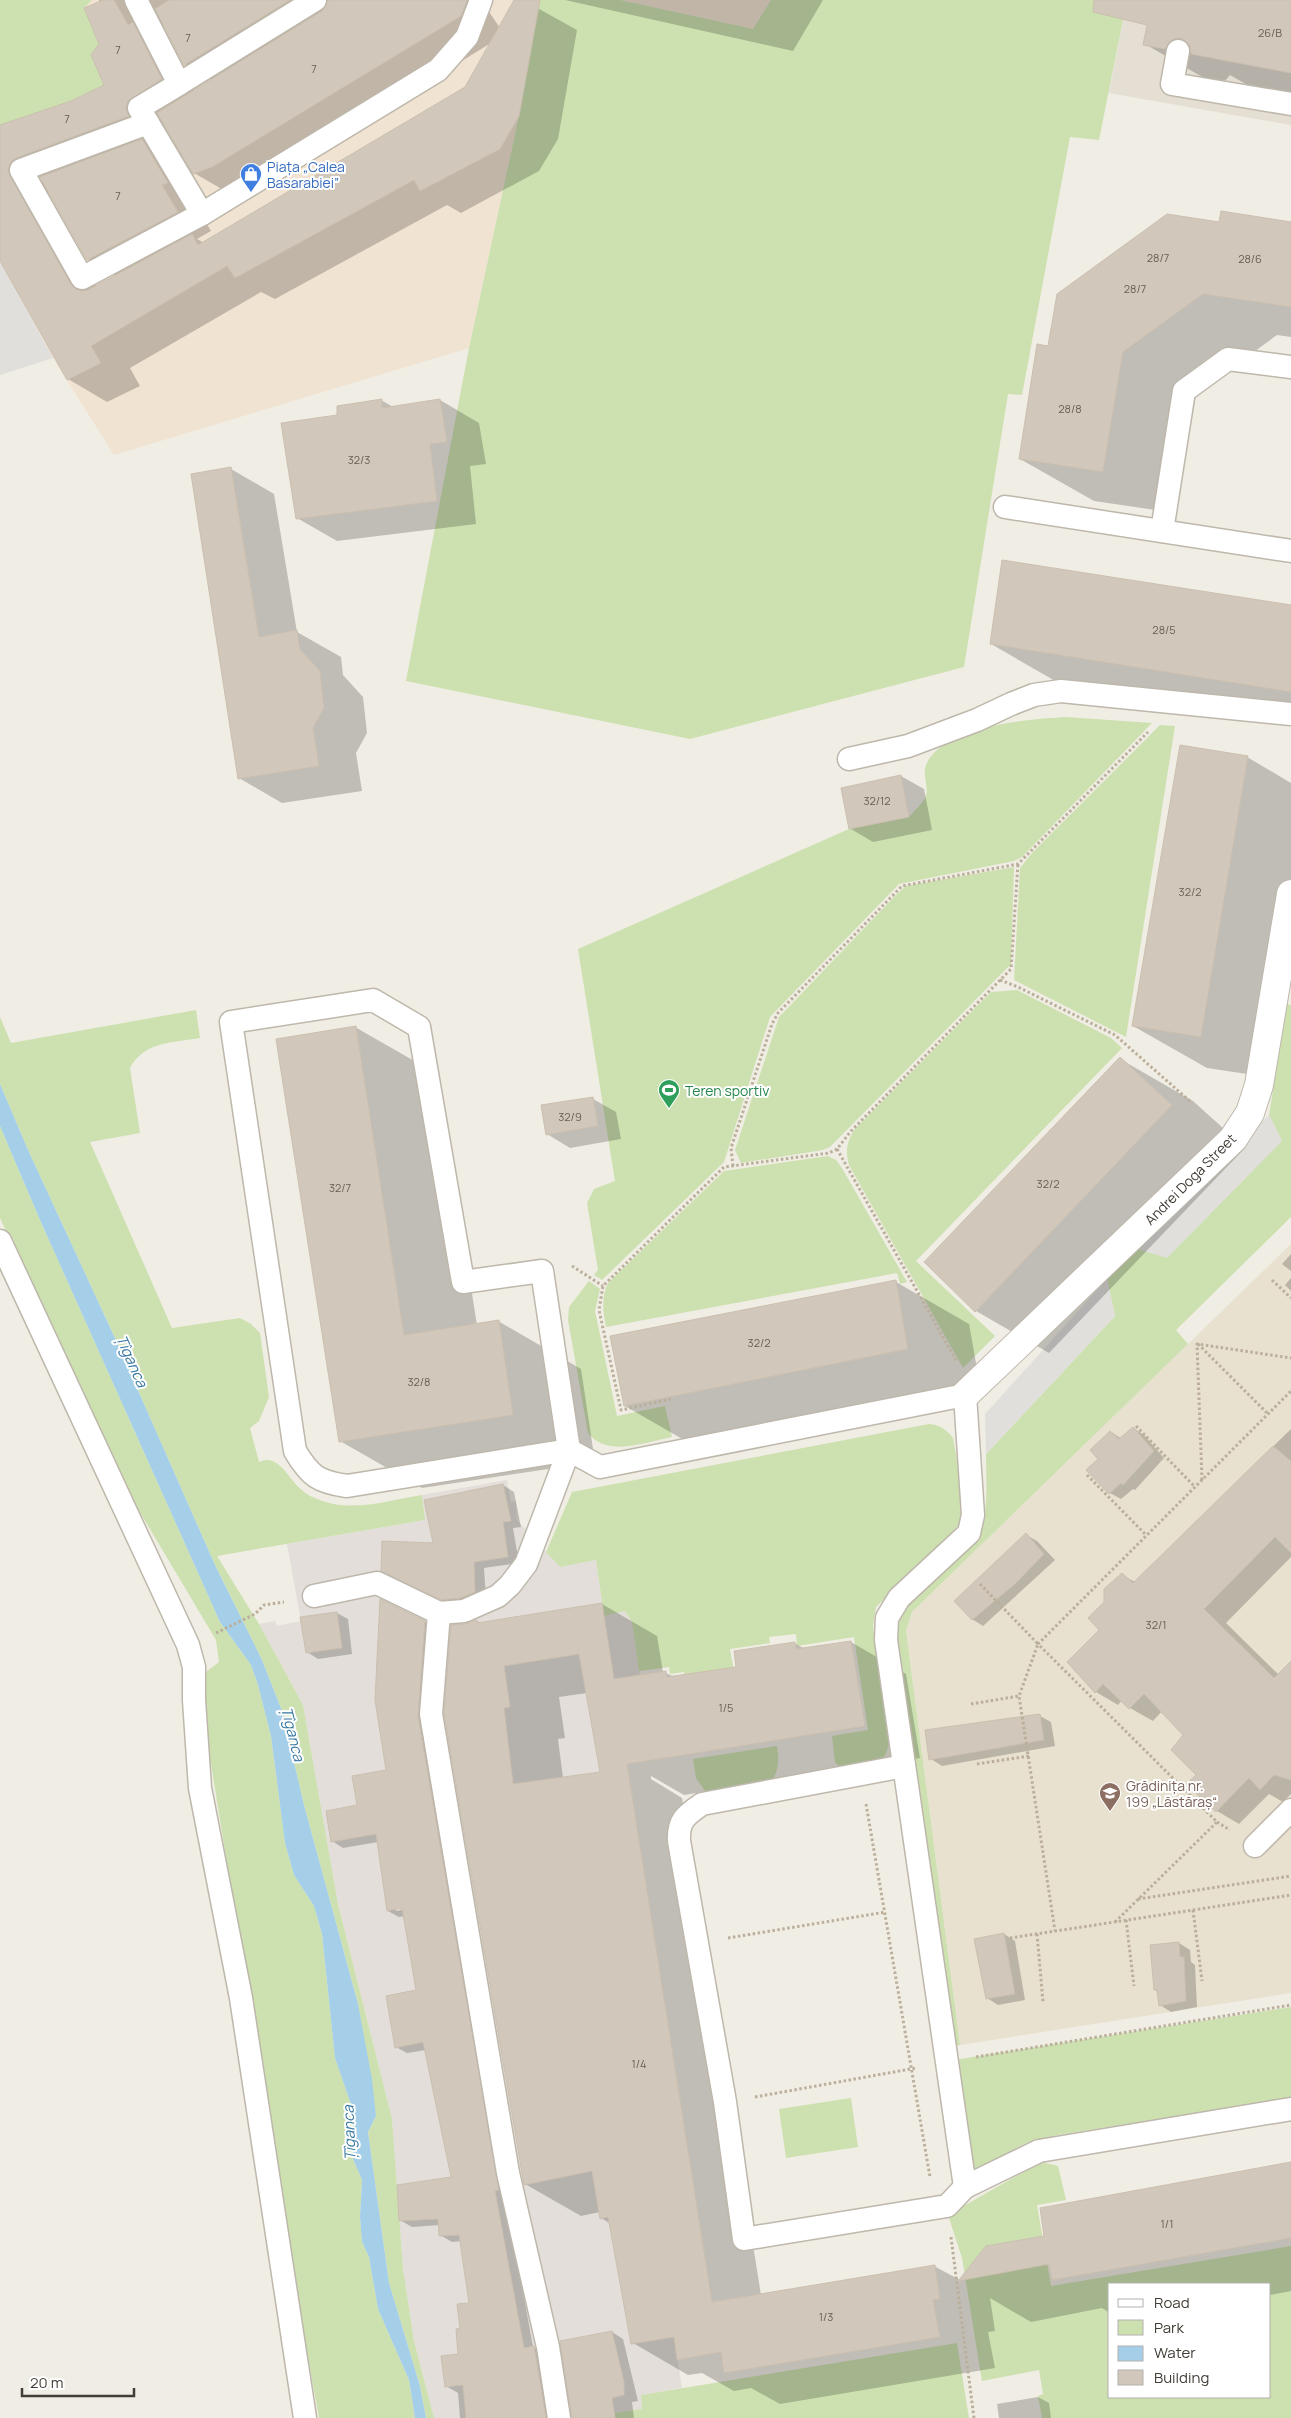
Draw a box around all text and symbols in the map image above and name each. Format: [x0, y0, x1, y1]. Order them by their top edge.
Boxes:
house number: 26/B [1258, 25, 1282, 40]
house number: 7 [185, 30, 191, 45]
house number: 7 [115, 42, 121, 57]
house number: 7 [311, 61, 317, 76]
house number: 7 [64, 111, 70, 126]
place label: Piața „Calea Basarabiei” [267, 157, 345, 192]
shop icon: Piața „Calea Basarabiei” [239, 162, 263, 193]
house number: 7 [115, 188, 121, 203]
house number: 28/7 [1147, 250, 1169, 265]
house number: 28/6 [1238, 251, 1262, 266]
house number: 28/7 [1124, 281, 1146, 296]
house number: 28/8 [1058, 401, 1082, 416]
house number: 32/3 [348, 452, 370, 467]
house number: 28/5 [1152, 622, 1176, 637]
house number: 32/12 [863, 793, 891, 808]
house number: 32/2 [1179, 884, 1201, 899]
sports icon: Teren sportiv [657, 1078, 681, 1109]
place label: Teren sportiv [685, 1081, 769, 1100]
house number: 32/9 [558, 1109, 582, 1124]
street label: Andrei Doga Street [1140, 1129, 1240, 1229]
house number: 32/2 [1037, 1176, 1059, 1191]
house number: 32/7 [329, 1180, 351, 1195]
water label: Țîganca [111, 1332, 153, 1391]
house number: 32/2 [748, 1335, 770, 1350]
house number: 32/8 [407, 1374, 431, 1389]
house number: 32/1 [1146, 1617, 1166, 1632]
house number: 1/5 [719, 1700, 733, 1715]
water label: Țîganca [276, 1705, 310, 1764]
place label: Grădinița nr. 199 „Lăstăraș“ [1126, 1776, 1217, 1811]
school or university icon: Grădinița nr. 199 „Lăstăraș“ [1098, 1781, 1122, 1812]
house number: 1/4 [631, 2056, 647, 2071]
water label: Țîganca [338, 2104, 360, 2161]
house number: 1/1 [1161, 2216, 1173, 2231]
legend [1108, 2283, 1271, 2398]
text: Road [1154, 2292, 1190, 2313]
house number: 1/3 [819, 2309, 833, 2324]
text: Park [1154, 2317, 1184, 2338]
text: Water [1154, 2342, 1196, 2363]
scale bar [22, 2366, 135, 2398]
text: Building [1154, 2367, 1209, 2388]
text: 20 m [30, 2372, 63, 2393]

